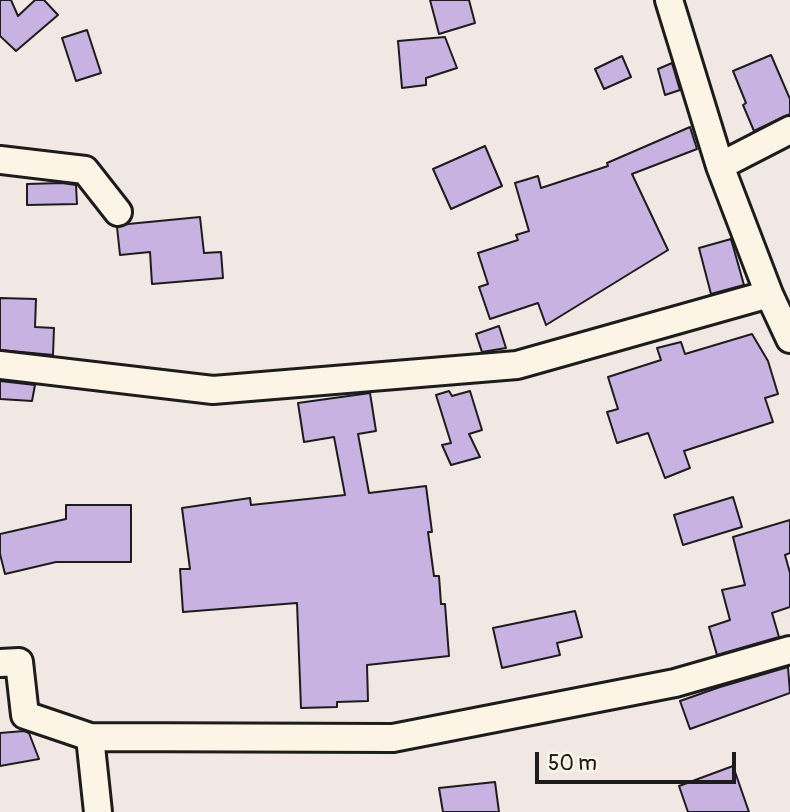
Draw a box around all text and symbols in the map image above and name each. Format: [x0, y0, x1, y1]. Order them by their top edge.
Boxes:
scale bar [538, 738, 739, 782]
text: 50 m [548, 750, 597, 777]

